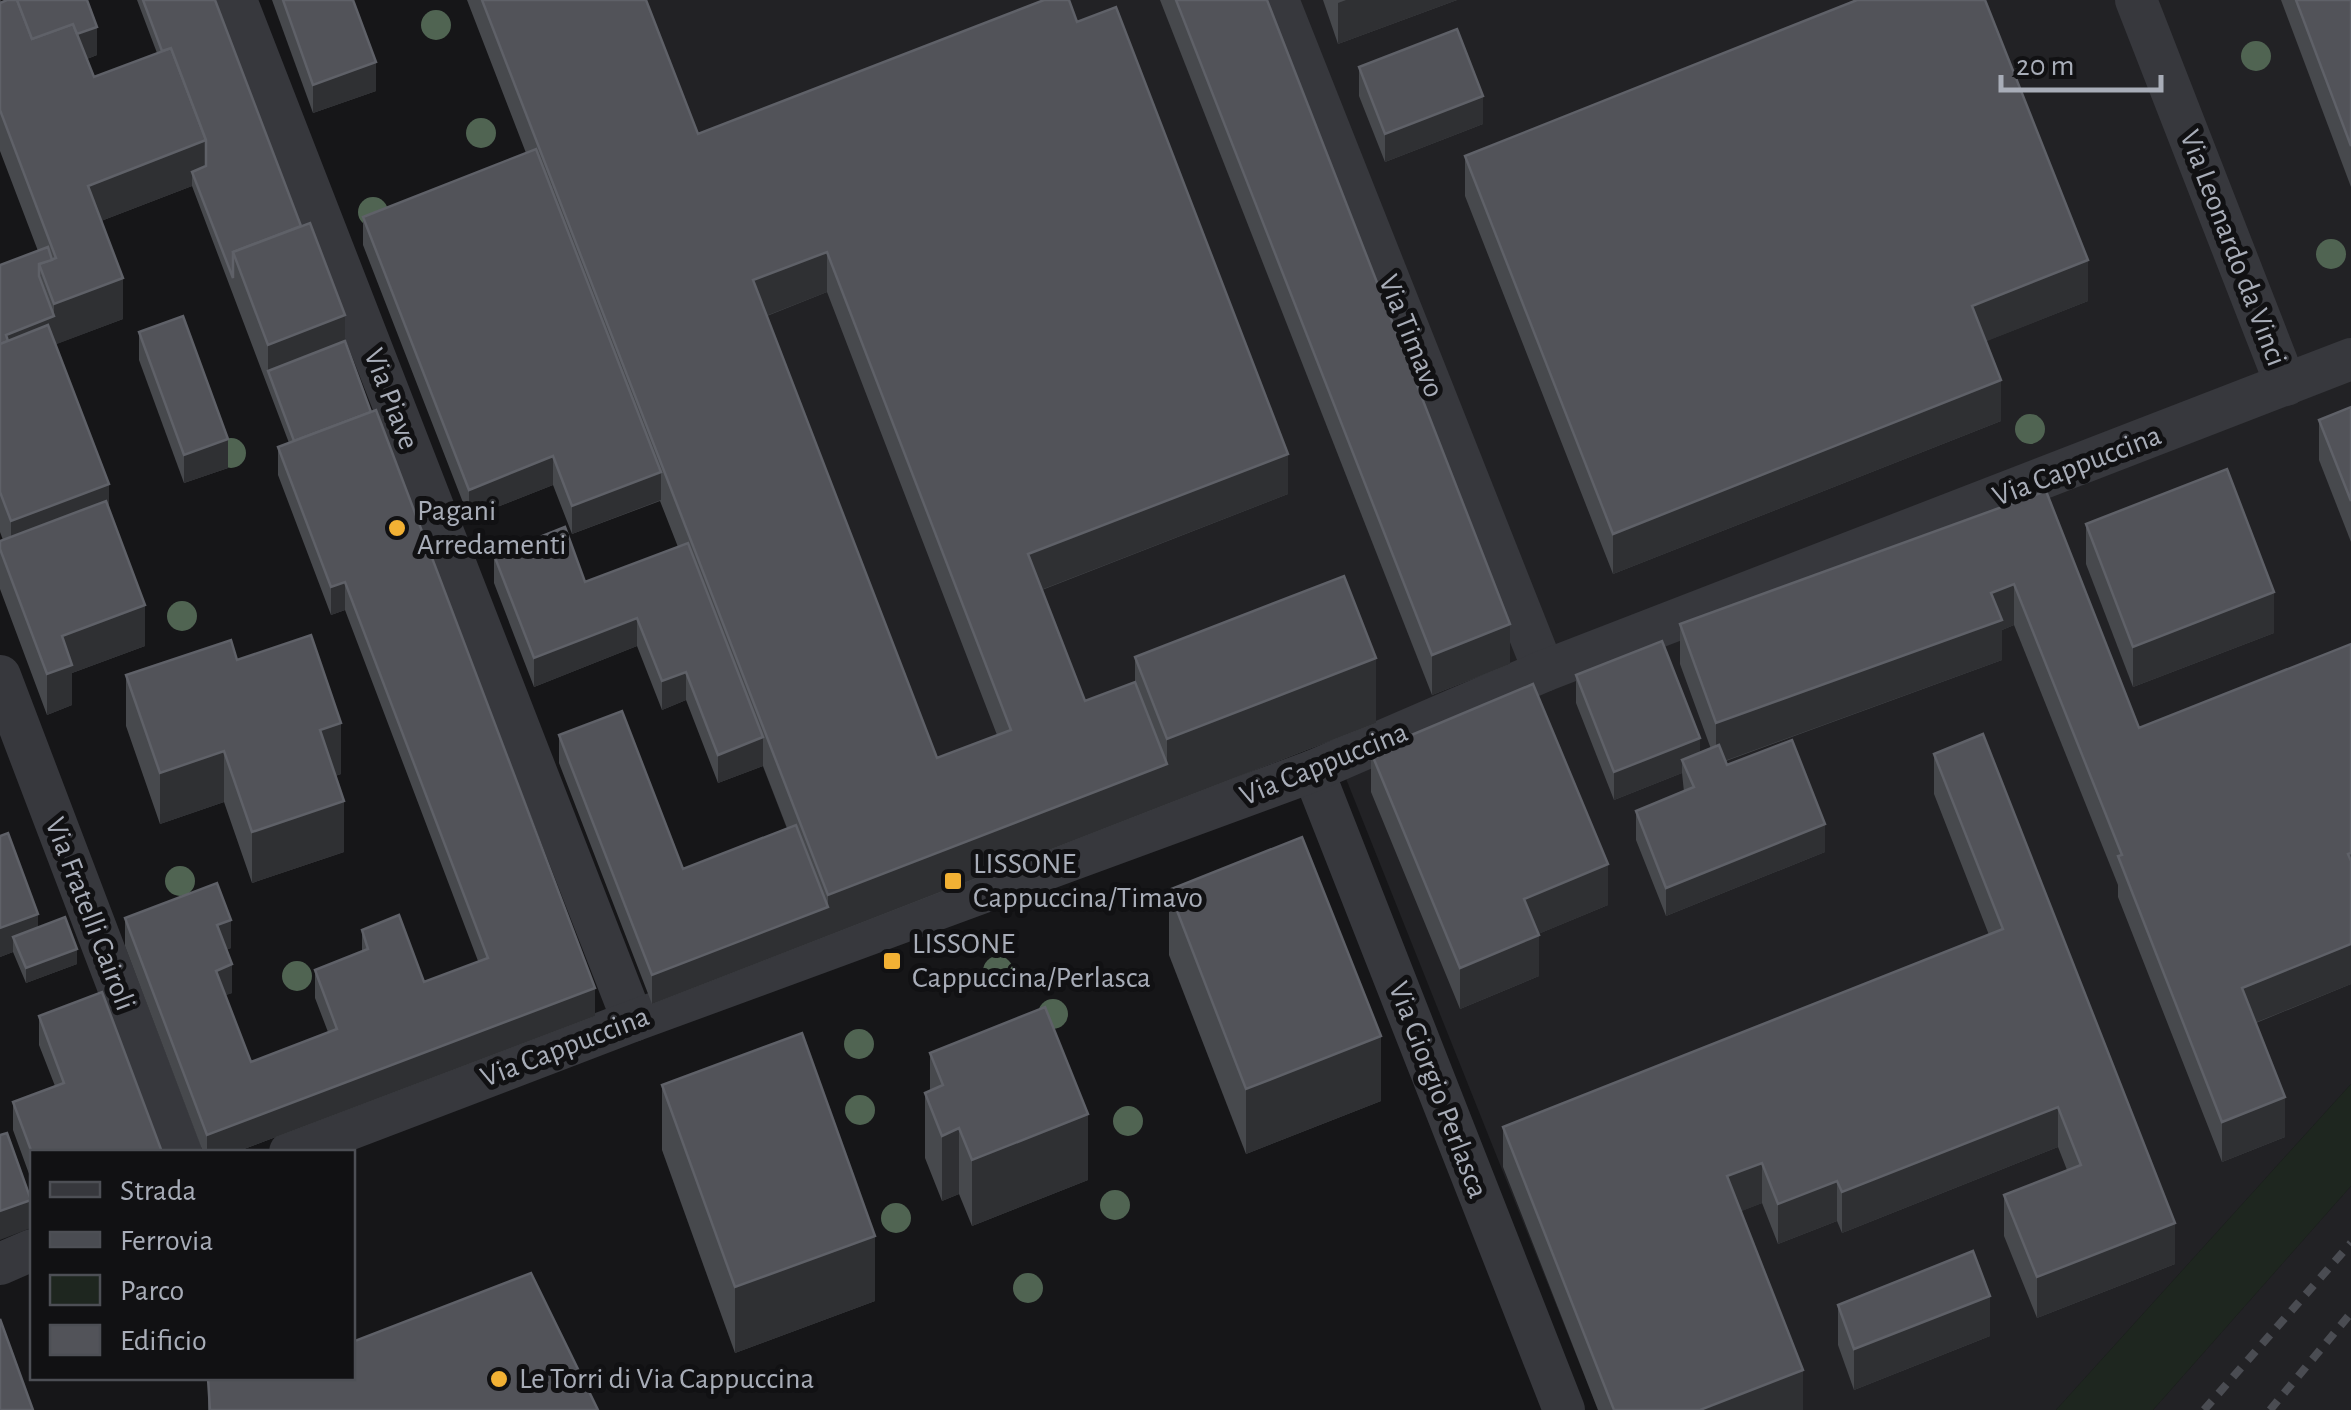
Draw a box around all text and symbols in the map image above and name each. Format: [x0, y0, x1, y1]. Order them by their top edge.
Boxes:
scale bar [2001, 30, 2161, 92]
text: 20 m [2016, 51, 2074, 81]
street label: Via Leonardo da Vinci [2174, 126, 2292, 370]
street label: Via Timavo [1373, 270, 1449, 402]
street label: Via Piave [358, 344, 424, 454]
street label: Via Cappuccina [1989, 420, 2165, 512]
place label: Pagani Arredamenti [417, 496, 566, 560]
marker: Pagani Arredamenti [386, 517, 408, 539]
street label: Via Cappuccina [1236, 717, 1412, 811]
street label: Via Fratelli Cairoli [39, 813, 141, 1015]
place label: LISSONE Cappuccina/Timavo [973, 849, 1203, 913]
marker: LISSONE Cappuccina/Timavo [942, 870, 964, 892]
place label: LISSONE Cappuccina/Perlasca [912, 929, 1151, 993]
marker: LISSONE Cappuccina/Perlasca [881, 950, 903, 972]
street label: Via Giorgio Perlasca [1383, 978, 1493, 1202]
street label: Via Cappuccina [477, 1001, 653, 1093]
legend [30, 1150, 355, 1380]
text: Strada [120, 1176, 196, 1206]
text: Ferrovia [120, 1226, 213, 1256]
text: Parco [120, 1276, 184, 1306]
text: Edificio [120, 1326, 207, 1356]
place label: Le Torri di Via Cappuccina [519, 1364, 814, 1394]
marker: Le Torri di Via Cappuccina [488, 1368, 510, 1390]

